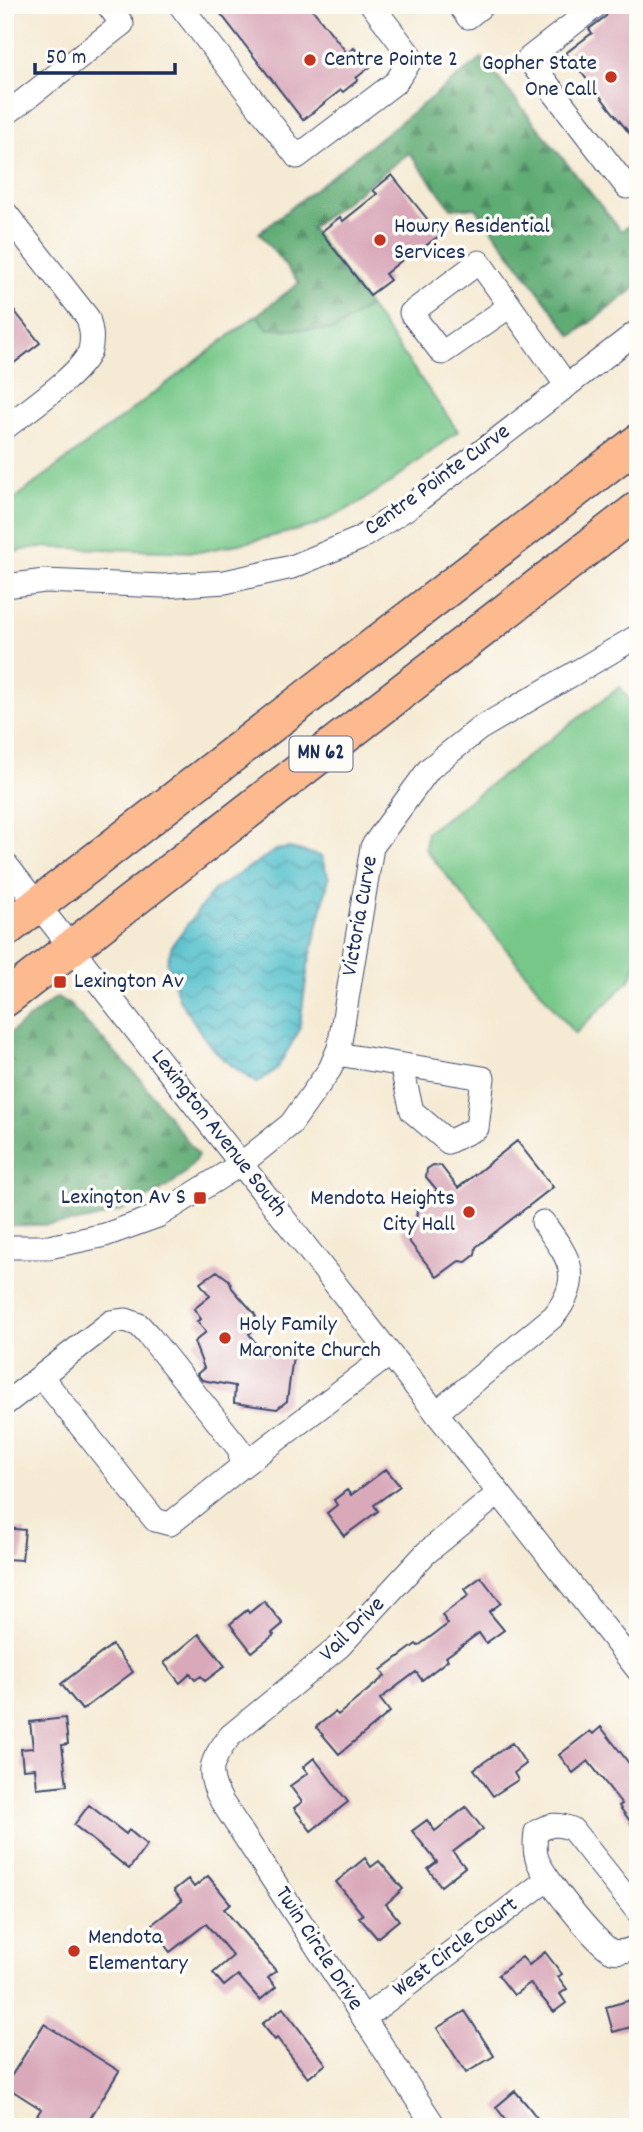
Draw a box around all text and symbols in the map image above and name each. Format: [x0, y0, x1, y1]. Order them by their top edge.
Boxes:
scale bar [35, 32, 175, 76]
text: 50 m [46, 44, 86, 74]
place label: Centre Pointe 2 [324, 44, 458, 77]
place label: Gopher State One Call [482, 48, 598, 107]
marker: Centre Pointe 2 [302, 52, 318, 68]
marker: Gopher State One Call [603, 69, 619, 85]
place label: Howry Residential Services [394, 211, 550, 270]
marker: Howry Residential Services [372, 232, 388, 248]
street label: Centre Pointe Curve [358, 417, 518, 545]
road number: MN 62 [290, 736, 352, 772]
street label: Victoria Curve [334, 853, 388, 979]
place label: Lexington Av [74, 966, 184, 999]
marker: Lexington Av [52, 974, 68, 990]
street label: Lexington Avenue South [142, 1043, 294, 1225]
place label: Lexington Av S [61, 1182, 186, 1215]
place label: Mendota Heights City Hall [310, 1183, 456, 1242]
marker: Lexington Av S [192, 1190, 208, 1206]
marker: Mendota Heights City Hall [461, 1204, 477, 1220]
place label: Holy Family Maronite Church [239, 1309, 381, 1368]
marker: Holy Family Maronite Church [217, 1330, 233, 1346]
street label: Vail Drive [313, 1590, 393, 1670]
street label: Twin Circle Drive [265, 1880, 371, 2018]
street label: West Circle Court [386, 1890, 526, 2006]
place label: Mendota Elementary [88, 1922, 188, 1981]
marker: Mendota Elementary [66, 1943, 82, 1959]

